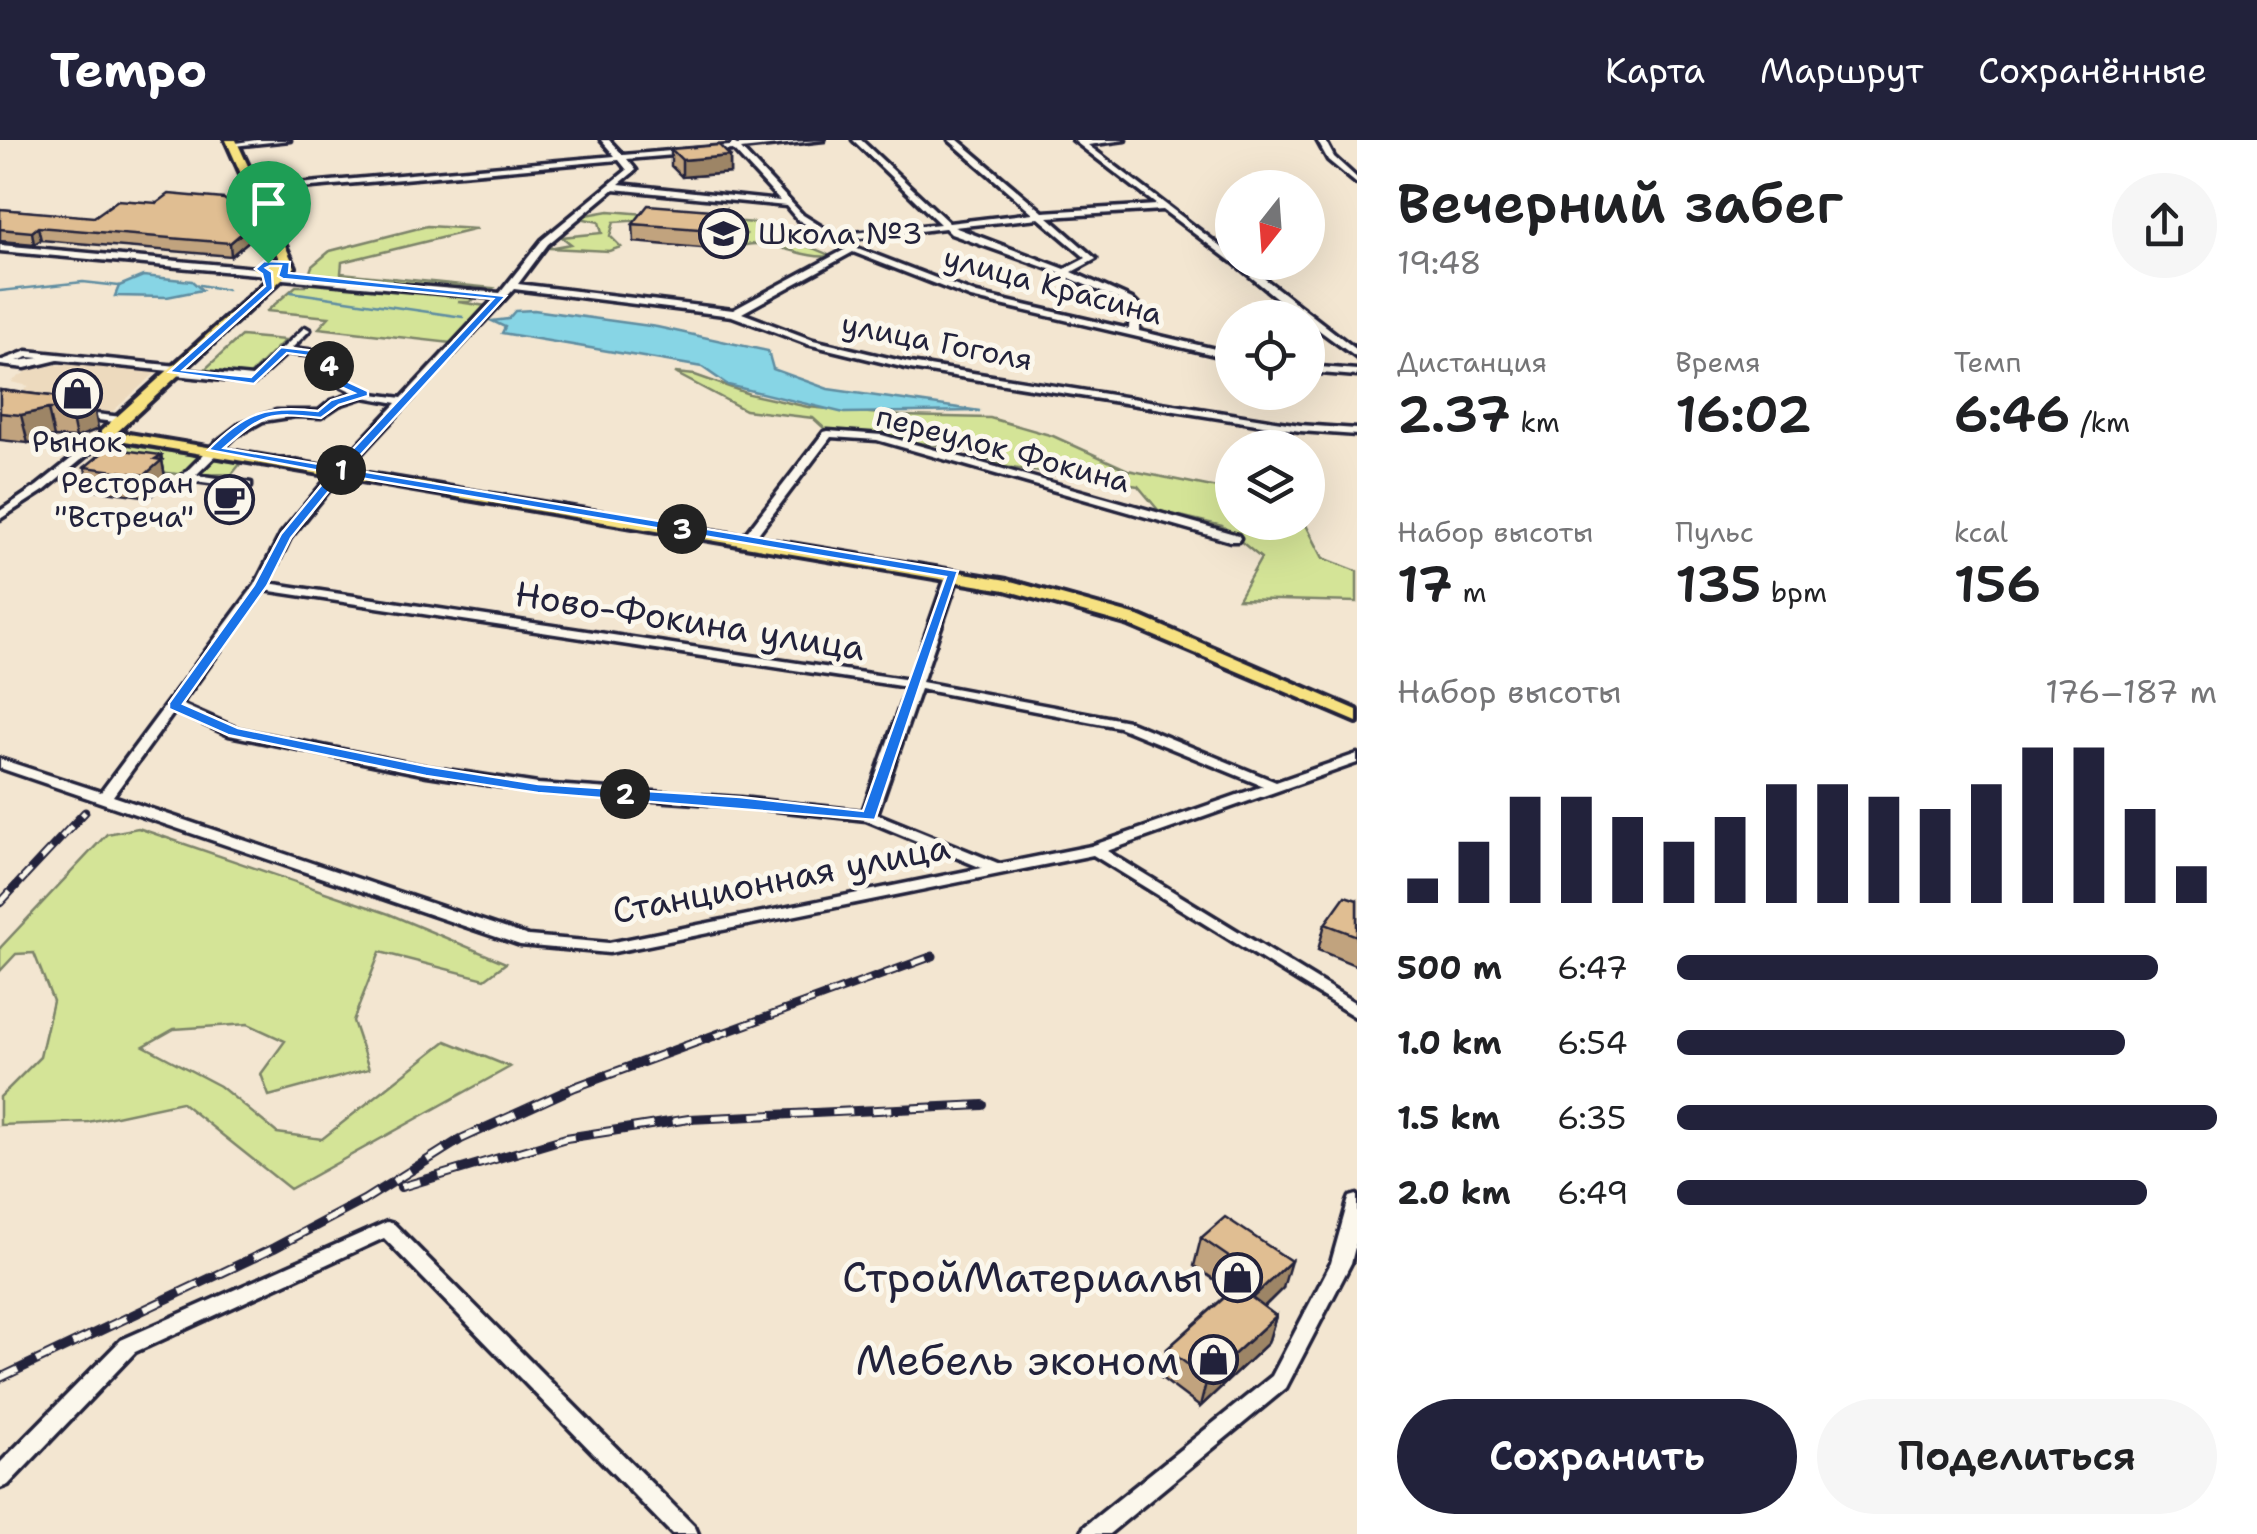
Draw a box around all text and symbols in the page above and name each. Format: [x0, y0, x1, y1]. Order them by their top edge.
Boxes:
text: Tempo [50, 38, 207, 102]
text: Карта [1605, 47, 1705, 94]
text: Маршрут [1760, 47, 1923, 94]
text: Сохранённые [1978, 47, 2207, 94]
pin [226, 161, 311, 264]
text: Вечерний забег [1397, 166, 1843, 240]
north arrow [1215, 170, 1325, 280]
map controls [1215, 170, 1325, 540]
button: share [2112, 173, 2217, 278]
icon: arrive [241, 176, 296, 231]
school or university icon: Школа №3 [697, 208, 749, 260]
place label: Школа №3 [758, 213, 923, 254]
street label: улица Красина [939, 237, 1167, 334]
text: 19:48 [1397, 241, 1482, 284]
button: locate [1215, 300, 1325, 410]
street label: улица Гоголя [838, 303, 1036, 380]
pin: 4 [304, 341, 354, 391]
text: Дистанция [1397, 343, 1547, 381]
text: Время [1675, 343, 1761, 381]
text: Темп [1954, 343, 2021, 381]
text: 4 [319, 347, 339, 385]
shop icon: Рынок [51, 367, 103, 419]
text: 2.37 [1397, 381, 1511, 448]
text: 16:02 [1675, 381, 1812, 448]
text: 6:46 [1954, 381, 2071, 448]
street label: переулок Фокина [872, 395, 1135, 502]
text: km [1511, 403, 1560, 441]
text: /km [2071, 403, 2130, 441]
place label: Рынок [32, 421, 122, 462]
button: layers [1215, 430, 1325, 540]
pin: 1 [316, 445, 366, 495]
text: 1 [335, 451, 347, 489]
place label: Ресторан "Встреча" [54, 462, 194, 537]
cafe icon: Ресторан "Встреча" [203, 474, 255, 526]
pin: 3 [657, 504, 707, 554]
text: 3 [672, 510, 692, 548]
text: Набор высоты [1397, 513, 1593, 551]
text: Пульс [1675, 513, 1754, 551]
text: kcal [1954, 513, 2008, 551]
text: 17 [1397, 551, 1453, 618]
text: 135 [1675, 551, 1761, 618]
text: 156 [1954, 551, 2041, 618]
street label: Ново-Фокина улица [512, 570, 869, 671]
text: m [1453, 573, 1487, 611]
text: bpm [1761, 573, 1827, 611]
text: Набор высоты [1397, 670, 1622, 713]
text: 176–187 m [2045, 670, 2217, 713]
pin: 2 [600, 769, 650, 819]
text: 2 [615, 775, 635, 813]
street label: Станционная улица [608, 823, 954, 934]
text: 500 m [1397, 946, 1502, 989]
text: 6:47 [1557, 946, 1628, 989]
text: 1.0 km [1397, 1021, 1502, 1064]
text: 6:54 [1557, 1021, 1628, 1064]
text: 1.5 km [1397, 1096, 1500, 1139]
text: 6:35 [1557, 1096, 1626, 1139]
text: 2.0 km [1397, 1171, 1511, 1214]
text: 6:49 [1557, 1171, 1629, 1214]
place label: СтройМатериалы [842, 1249, 1203, 1305]
shop icon: СтройМатериалы [1212, 1251, 1264, 1303]
place label: Мебель эконом [855, 1332, 1179, 1388]
shop icon: Мебель эконом [1188, 1334, 1240, 1386]
button: Сохранить [1397, 1399, 1797, 1514]
button: Поделиться [1817, 1399, 2217, 1514]

